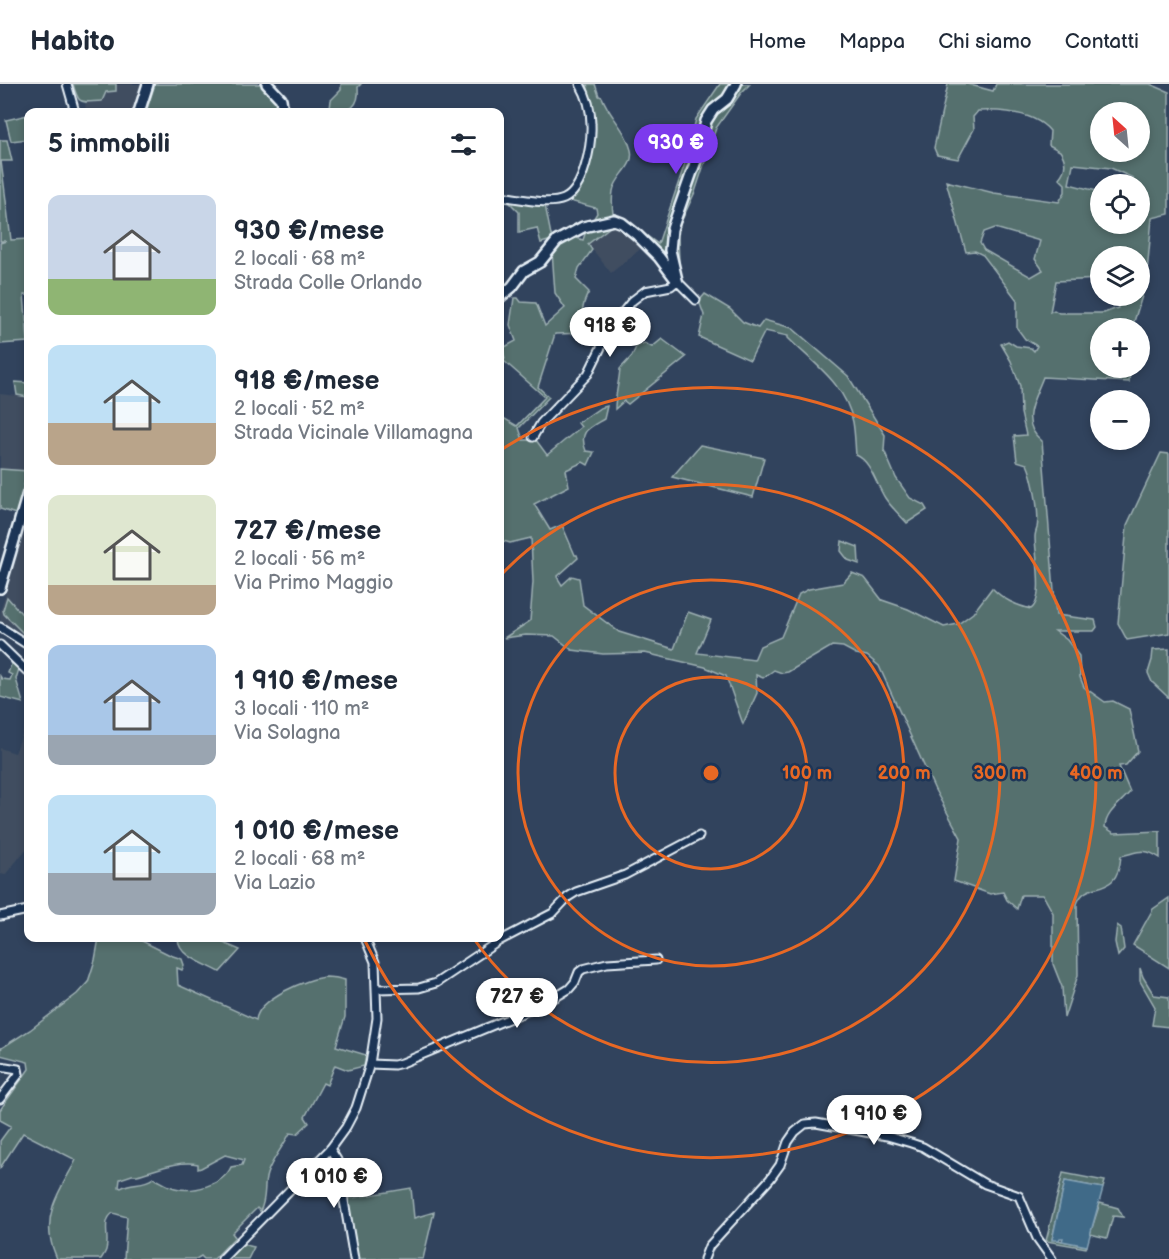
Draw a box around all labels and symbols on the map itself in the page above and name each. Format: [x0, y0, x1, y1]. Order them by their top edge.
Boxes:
north arrow [1090, 102, 1150, 162]
pin: 930 € [634, 124, 718, 175]
pin: 918 € [568, 307, 652, 358]
centre of rings [701, 763, 721, 783]
text: 100 m [782, 763, 832, 784]
text: 200 m [877, 763, 931, 784]
text: 300 m [973, 763, 1027, 784]
text: 400 m [1069, 763, 1123, 784]
pin: 727 € [475, 978, 559, 1029]
pin: 1 910 € [819, 1095, 929, 1146]
pin: 1 010 € [279, 1158, 389, 1209]

